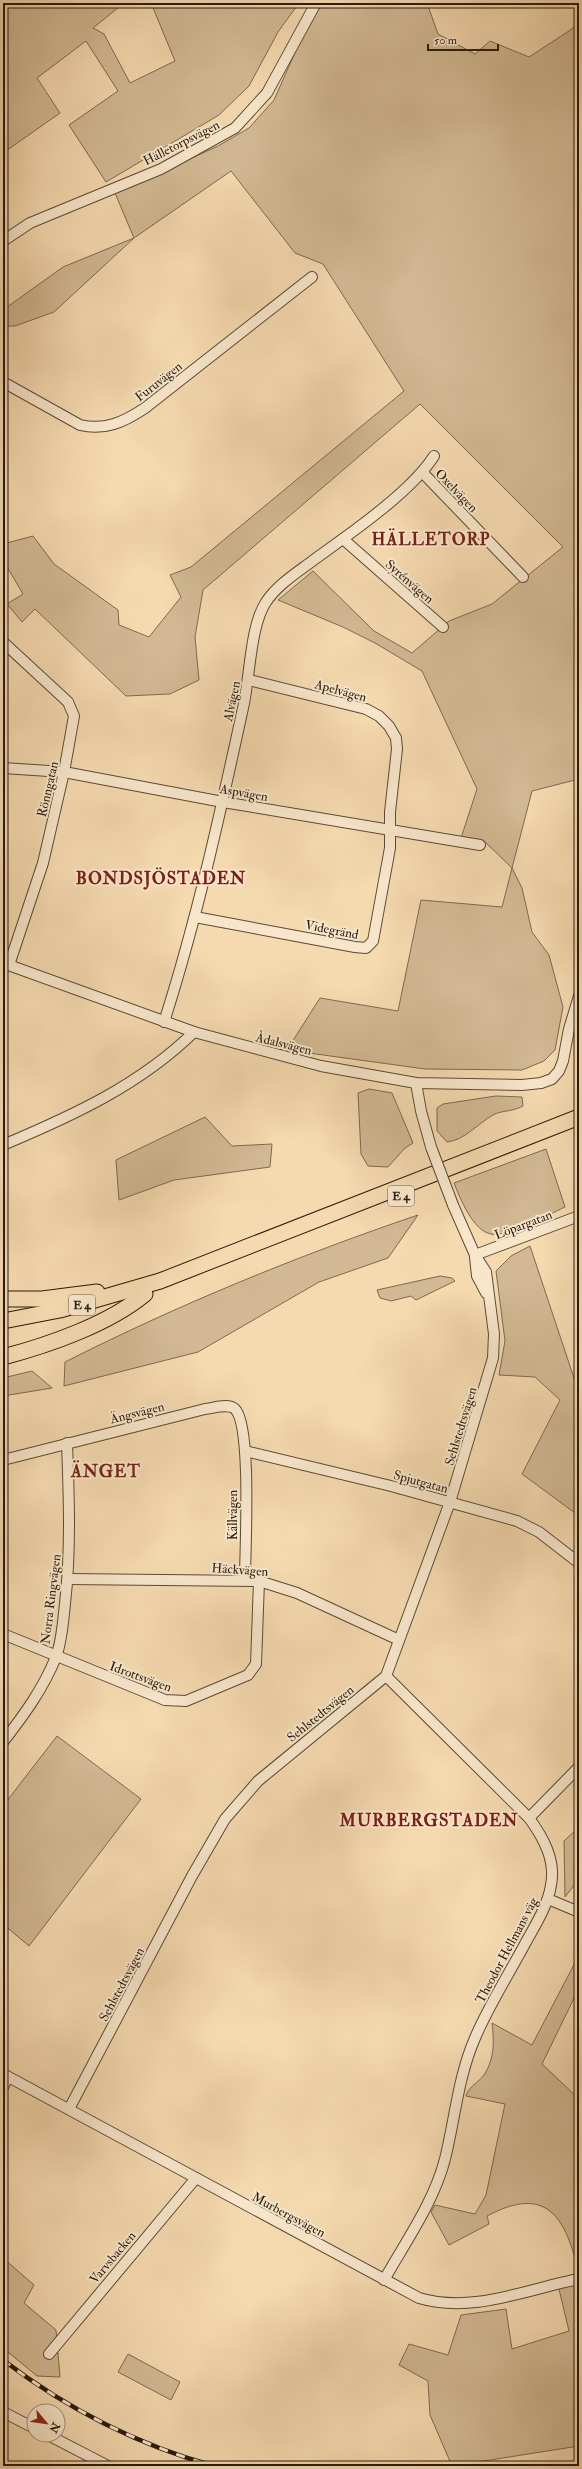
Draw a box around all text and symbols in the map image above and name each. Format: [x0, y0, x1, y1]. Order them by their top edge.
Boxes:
scale bar [428, 26, 498, 52]
text: 50 m [434, 33, 458, 48]
street label: Hälletorpsvägen [141, 117, 223, 170]
street label: Furuvägen [132, 358, 186, 405]
street label: Oxelvägen [432, 466, 481, 516]
district label: HÄLLETORP [371, 528, 491, 550]
street label: Syrénvägen [381, 556, 437, 608]
street label: Apelvägen [312, 676, 369, 707]
street label: Alvägen [220, 679, 244, 724]
street label: Rönngatan [34, 759, 62, 819]
street label: Aspvägen [217, 781, 269, 806]
district label: BONDSJÖSTADEN [76, 867, 246, 890]
street label: Videgränd [304, 917, 360, 943]
street label: Ådalsvägen [253, 1028, 314, 1059]
road number: E 4 [388, 1186, 414, 1206]
street label: Löpargatan [492, 1207, 555, 1244]
road number: E 4 [69, 1295, 95, 1315]
street label: Sehlstedtsvägen [441, 1385, 481, 1468]
street label: Ängsvägen [108, 1398, 166, 1428]
district label: ÄNGET [70, 1460, 141, 1482]
street label: Spjutgatan [391, 1467, 450, 1498]
street label: Källvägen [225, 1489, 241, 1540]
street label: Norra Ringvägen [38, 1553, 65, 1645]
street label: Häckvägen [211, 1560, 269, 1580]
street label: Idrottsvägen [107, 1658, 174, 1696]
street label: Sehlstedtsvägen [284, 1682, 358, 1746]
district label: MURBERGSTADEN [339, 1810, 518, 1831]
street label: Theodor Hellmans väg [472, 1894, 542, 2006]
street label: Sehlstedtsvägen [96, 1945, 148, 2024]
street label: Murbergsvägen [249, 2189, 328, 2241]
street label: Varvsbacken [86, 2228, 140, 2287]
north arrow [26, 2403, 66, 2443]
text: N [46, 2419, 63, 2436]

